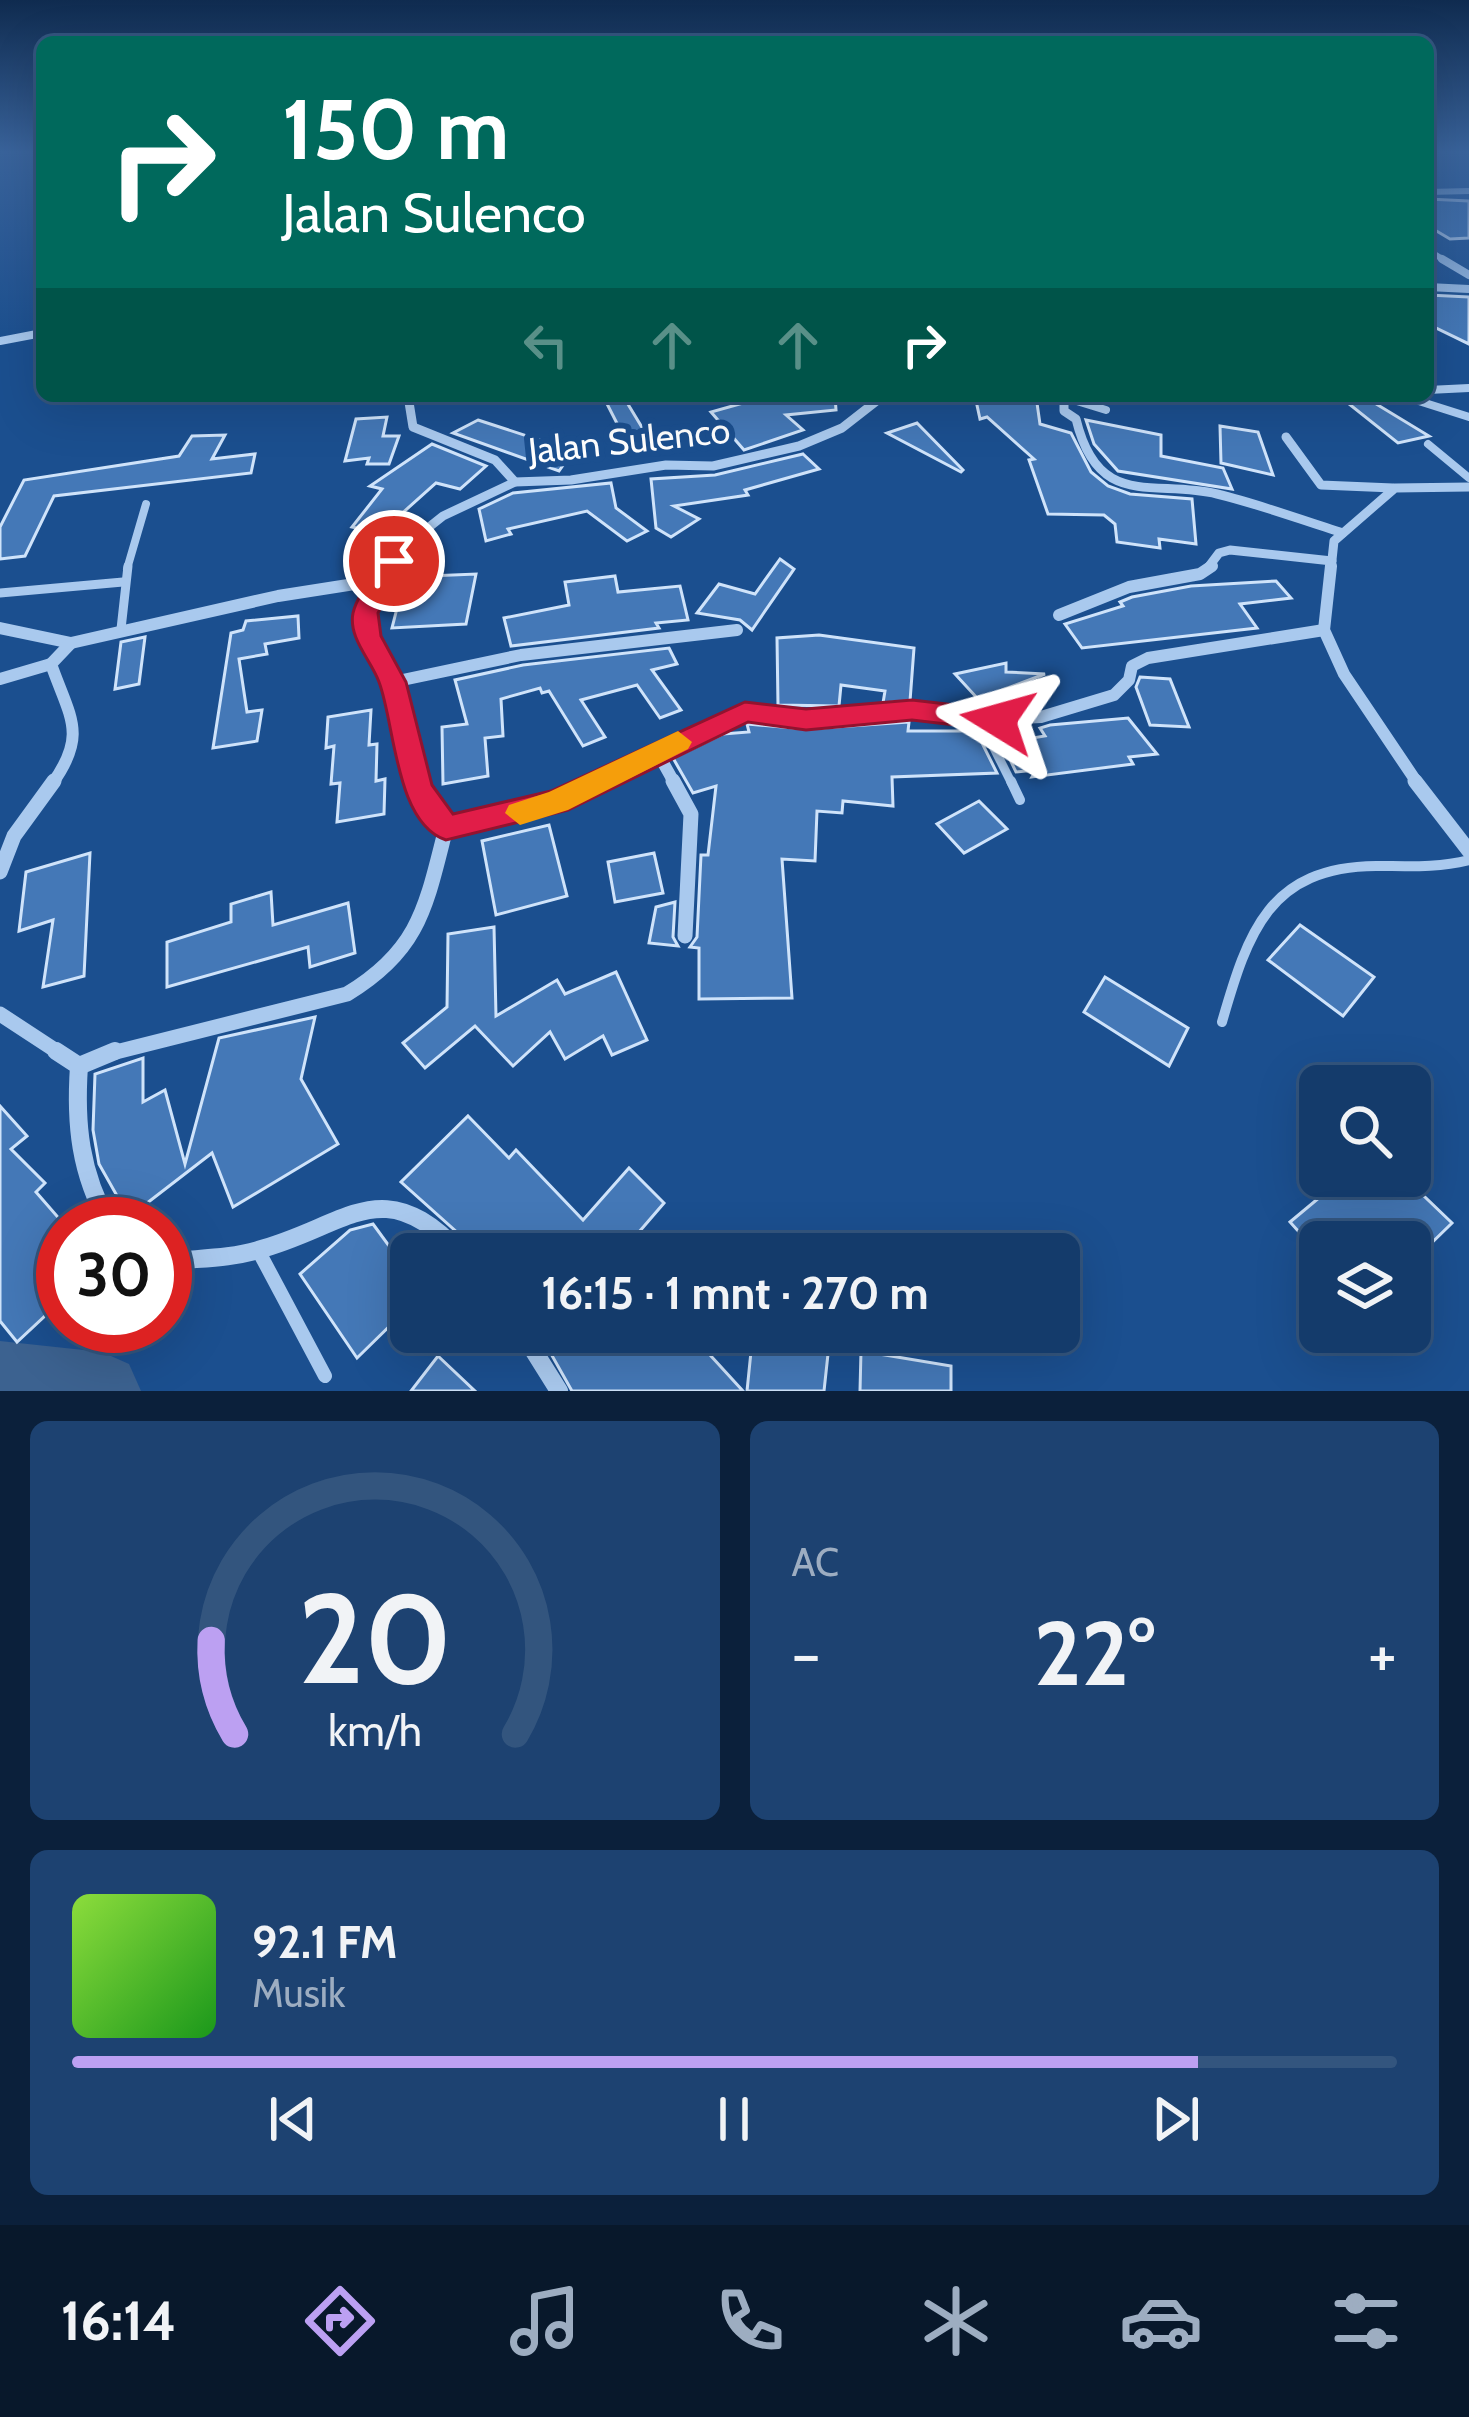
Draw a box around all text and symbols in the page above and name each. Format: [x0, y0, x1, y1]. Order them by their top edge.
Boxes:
text: 150 m [282, 78, 509, 180]
icon: right [84, 84, 240, 240]
text: Jalan Sulenco [282, 180, 586, 246]
icon: left [513, 312, 579, 378]
icon: ahead [639, 312, 705, 378]
icon: ahead [765, 312, 831, 378]
icon: right [891, 312, 957, 378]
street label: Jalan Sulenco [525, 408, 732, 473]
pin [343, 510, 445, 612]
icon: arrive [361, 528, 427, 594]
position arrow [935, 657, 1061, 783]
map controls [1299, 1065, 1431, 1353]
button: search [1299, 1065, 1431, 1197]
speed limit sign: 30 [36, 1197, 192, 1353]
button: layers [1299, 1221, 1431, 1353]
text: 16:15 · 1 mnt · 270 m [541, 1266, 929, 1320]
text: AC [792, 1538, 839, 1586]
text: 20 [298, 1563, 452, 1714]
text: 22° [1034, 1598, 1155, 1708]
text: − [792, 1613, 821, 1694]
text: + [1368, 1613, 1397, 1694]
text: km/h [328, 1704, 422, 1756]
text: 92.1 FM [252, 1915, 397, 1969]
text: Musik [252, 1969, 346, 2017]
icon: previous [260, 2086, 326, 2152]
icon: pause [701, 2086, 767, 2152]
icon: next [1143, 2086, 1209, 2152]
icon: directions [298, 2279, 382, 2363]
icon: music [503, 2279, 587, 2363]
icon: phone [708, 2279, 792, 2363]
icon: climate [914, 2279, 998, 2363]
icon: car [1119, 2279, 1203, 2363]
icon: filters [1324, 2279, 1408, 2363]
text: 16:14 [61, 2288, 176, 2354]

